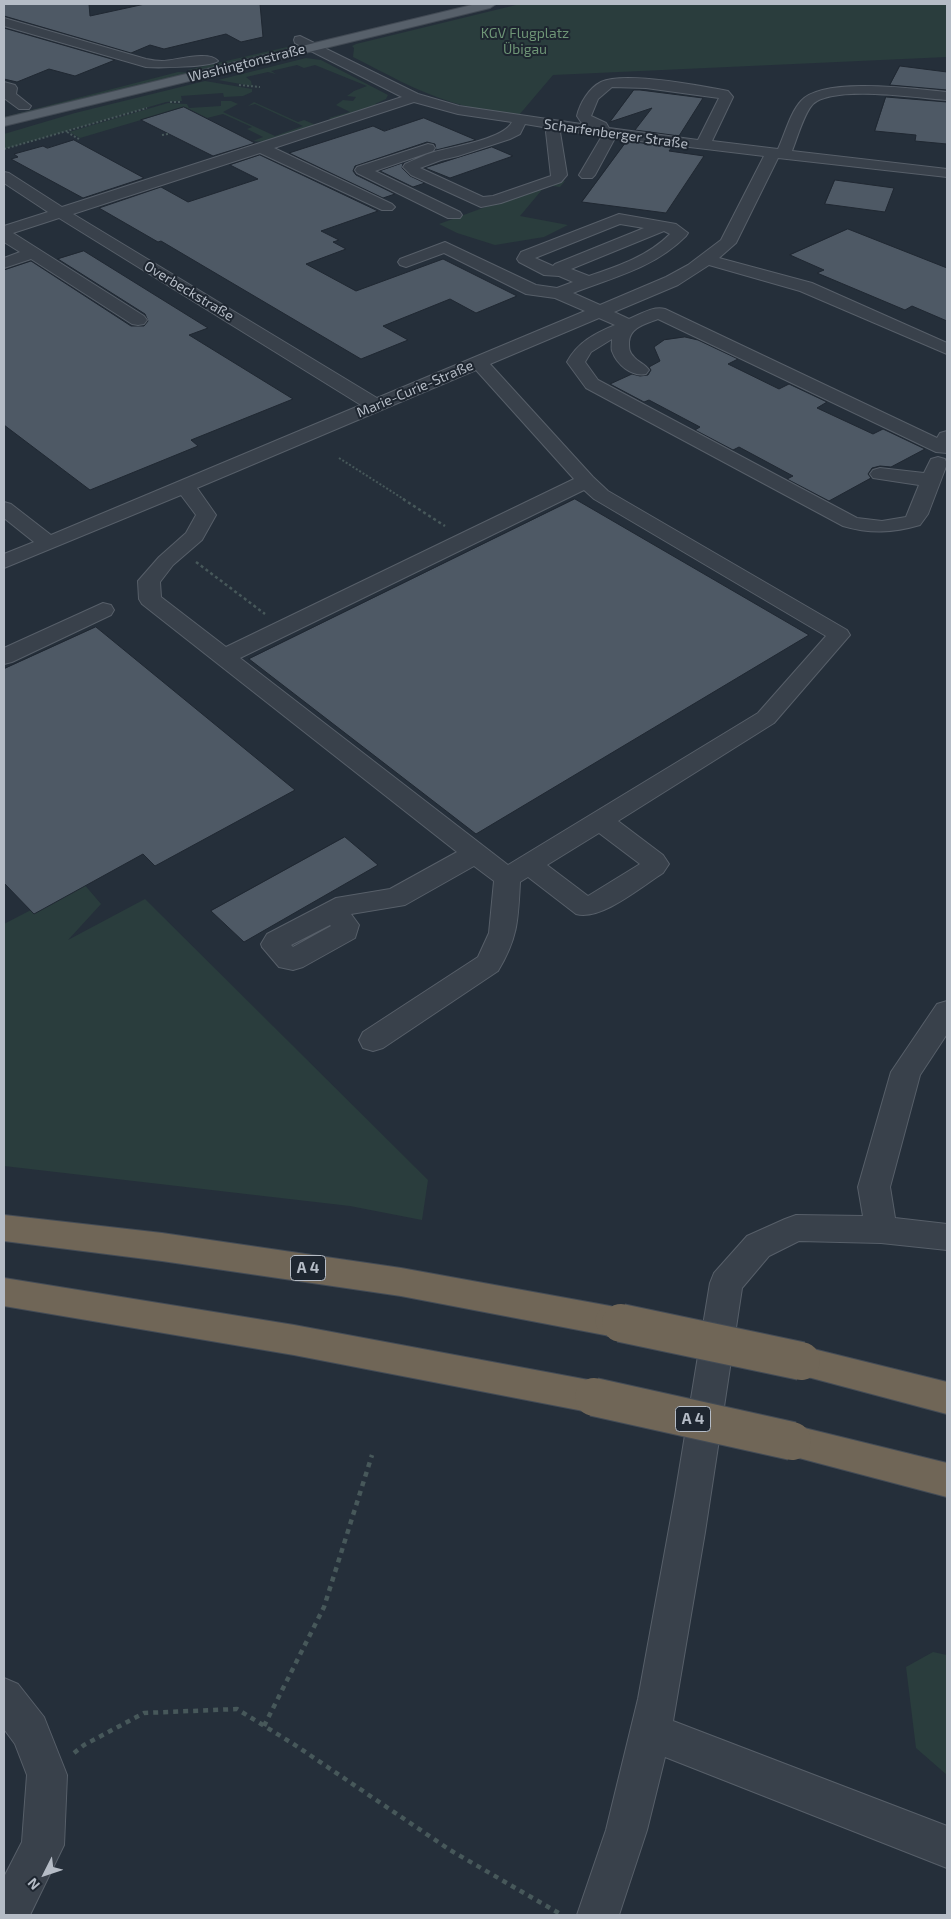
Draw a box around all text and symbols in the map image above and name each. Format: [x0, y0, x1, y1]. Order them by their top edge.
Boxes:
park label: KGV Flugplatz Übigau [481, 25, 569, 58]
street label: Washingtonstraße [187, 40, 307, 86]
street label: Scharfenberger Straße [543, 116, 689, 152]
street label: Overbeckstraße [141, 258, 237, 324]
street label: Marie-Curie-Straße [354, 357, 476, 421]
road number: A 4 [290, 1256, 326, 1280]
road number: A 4 [676, 1406, 710, 1432]
north arrow [20, 1849, 70, 1899]
text: N [24, 1875, 43, 1894]

